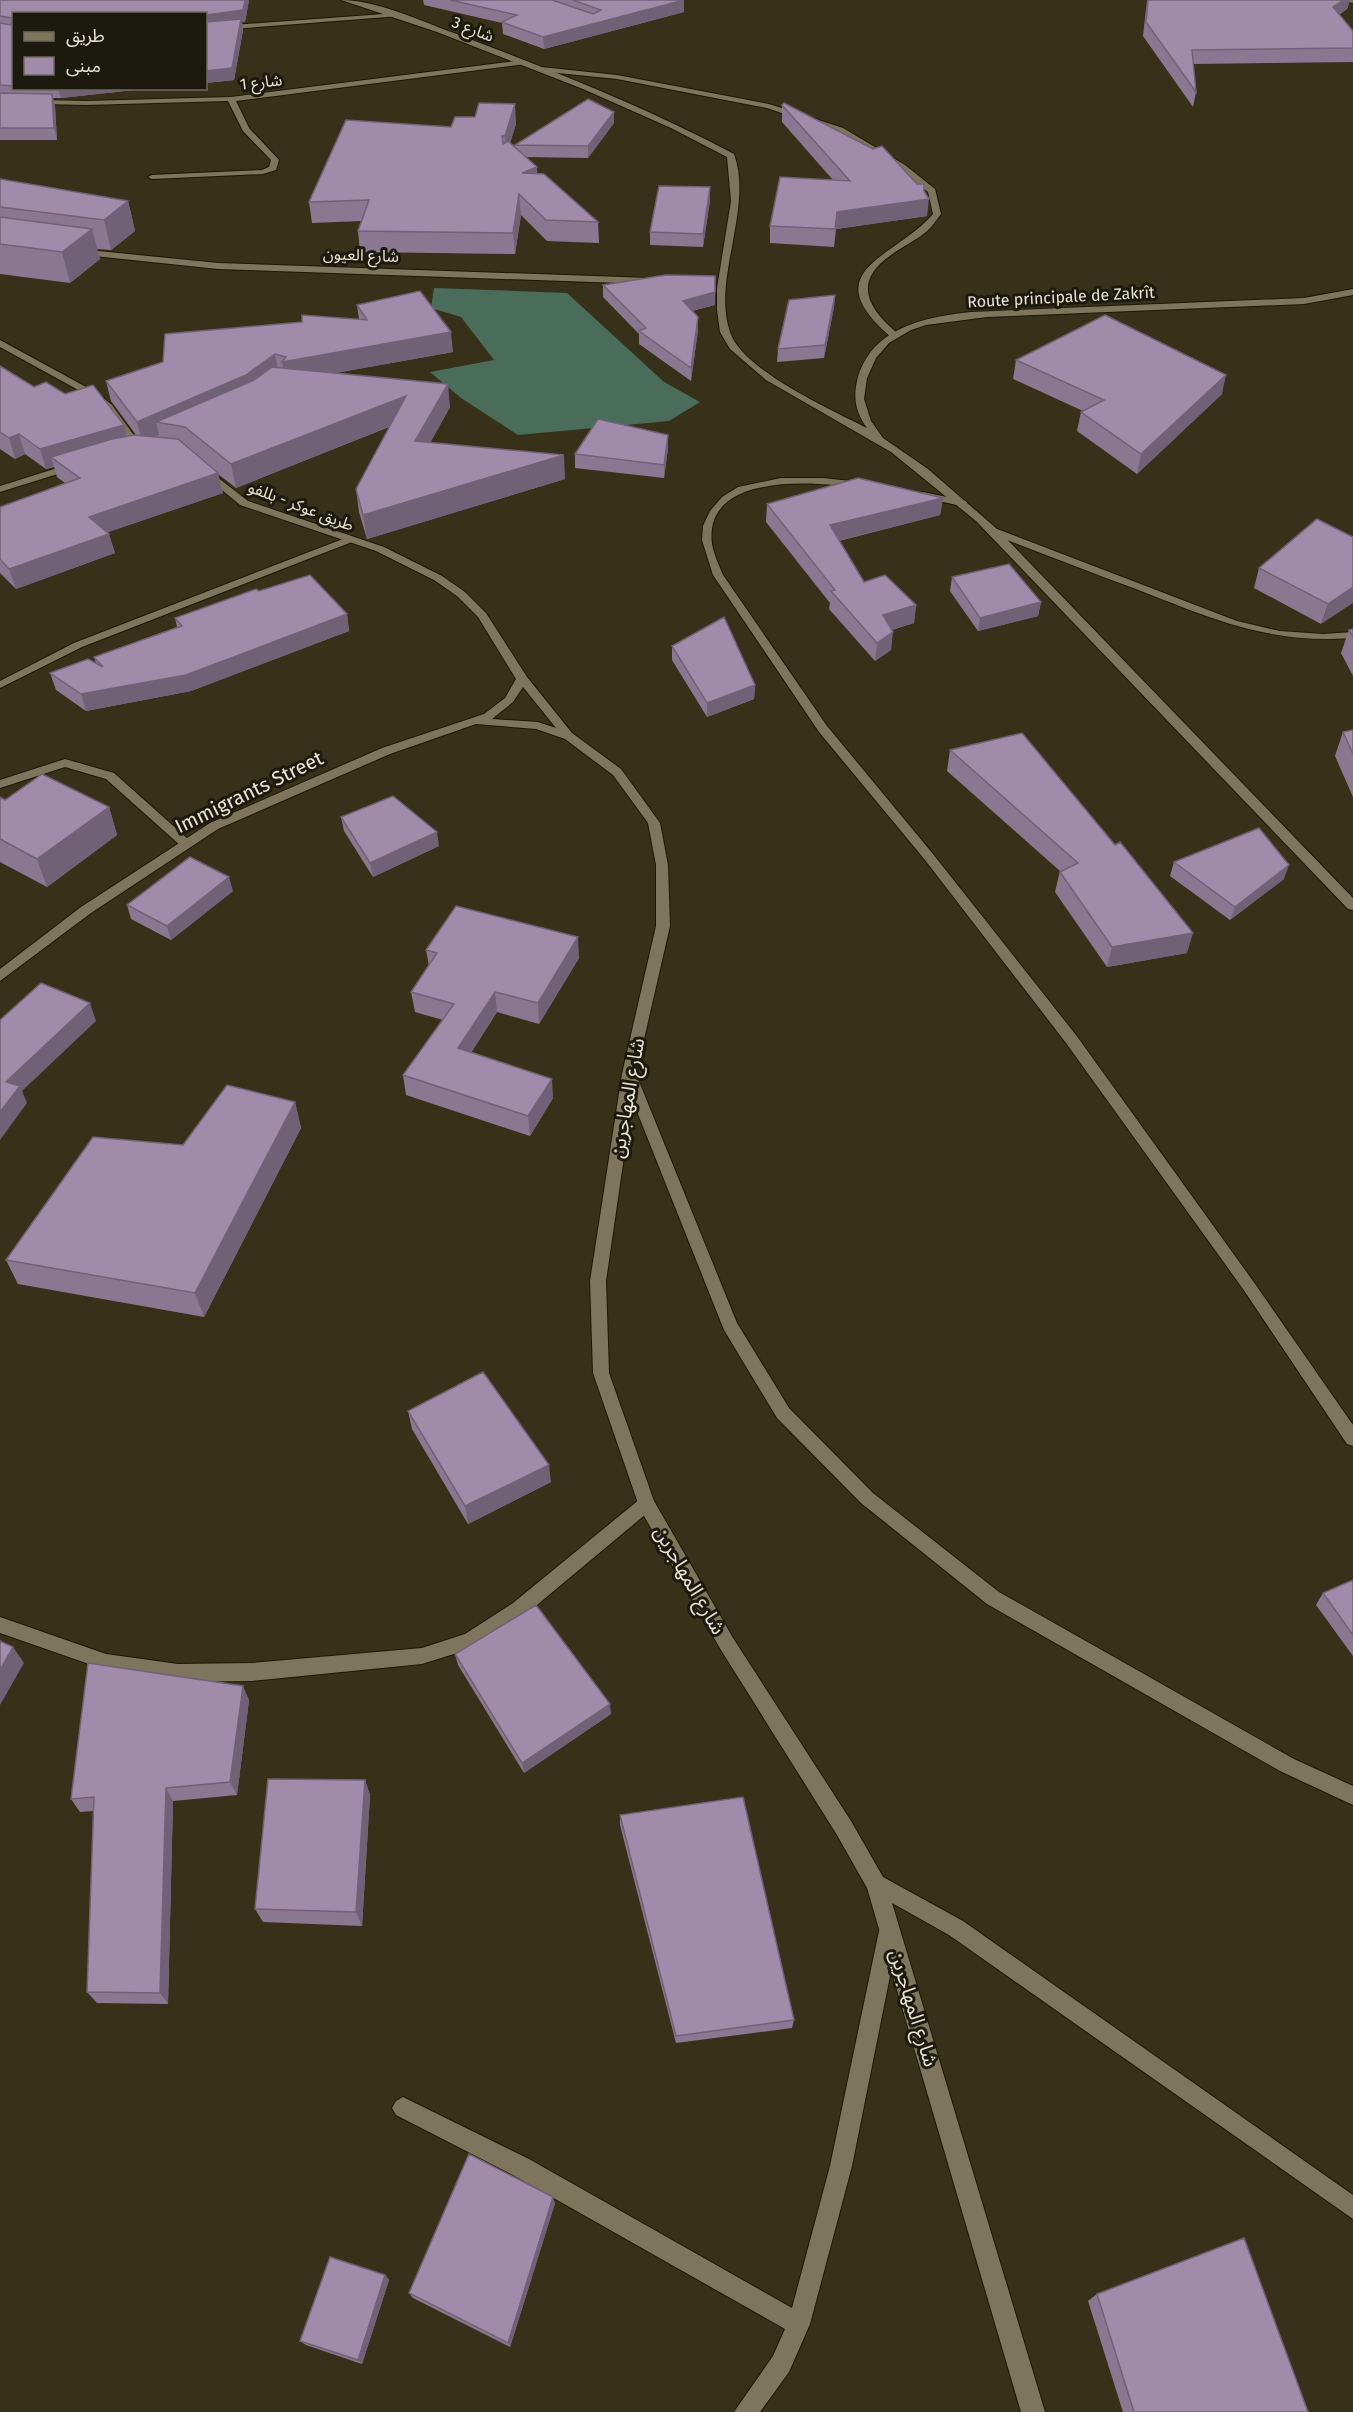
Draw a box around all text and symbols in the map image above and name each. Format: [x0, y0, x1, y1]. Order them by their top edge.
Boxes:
legend [12, 12, 207, 90]
street label: شارع 3 [448, 12, 497, 48]
text: طريق [66, 25, 105, 47]
text: مبنى [66, 55, 101, 77]
street label: شارع 1 [239, 70, 283, 97]
street label: شارع العيون [322, 244, 399, 269]
street label: Route principale de Zakrît [967, 283, 1155, 311]
street label: طريق عوكر - بللفو [245, 477, 357, 536]
street label: Immigrants Street [171, 745, 328, 838]
street label: شارع المهاجرين [605, 1036, 652, 1160]
street label: شارع المهاجرين [647, 1521, 731, 1640]
street label: شارع المهاجرين [882, 1946, 943, 2070]

